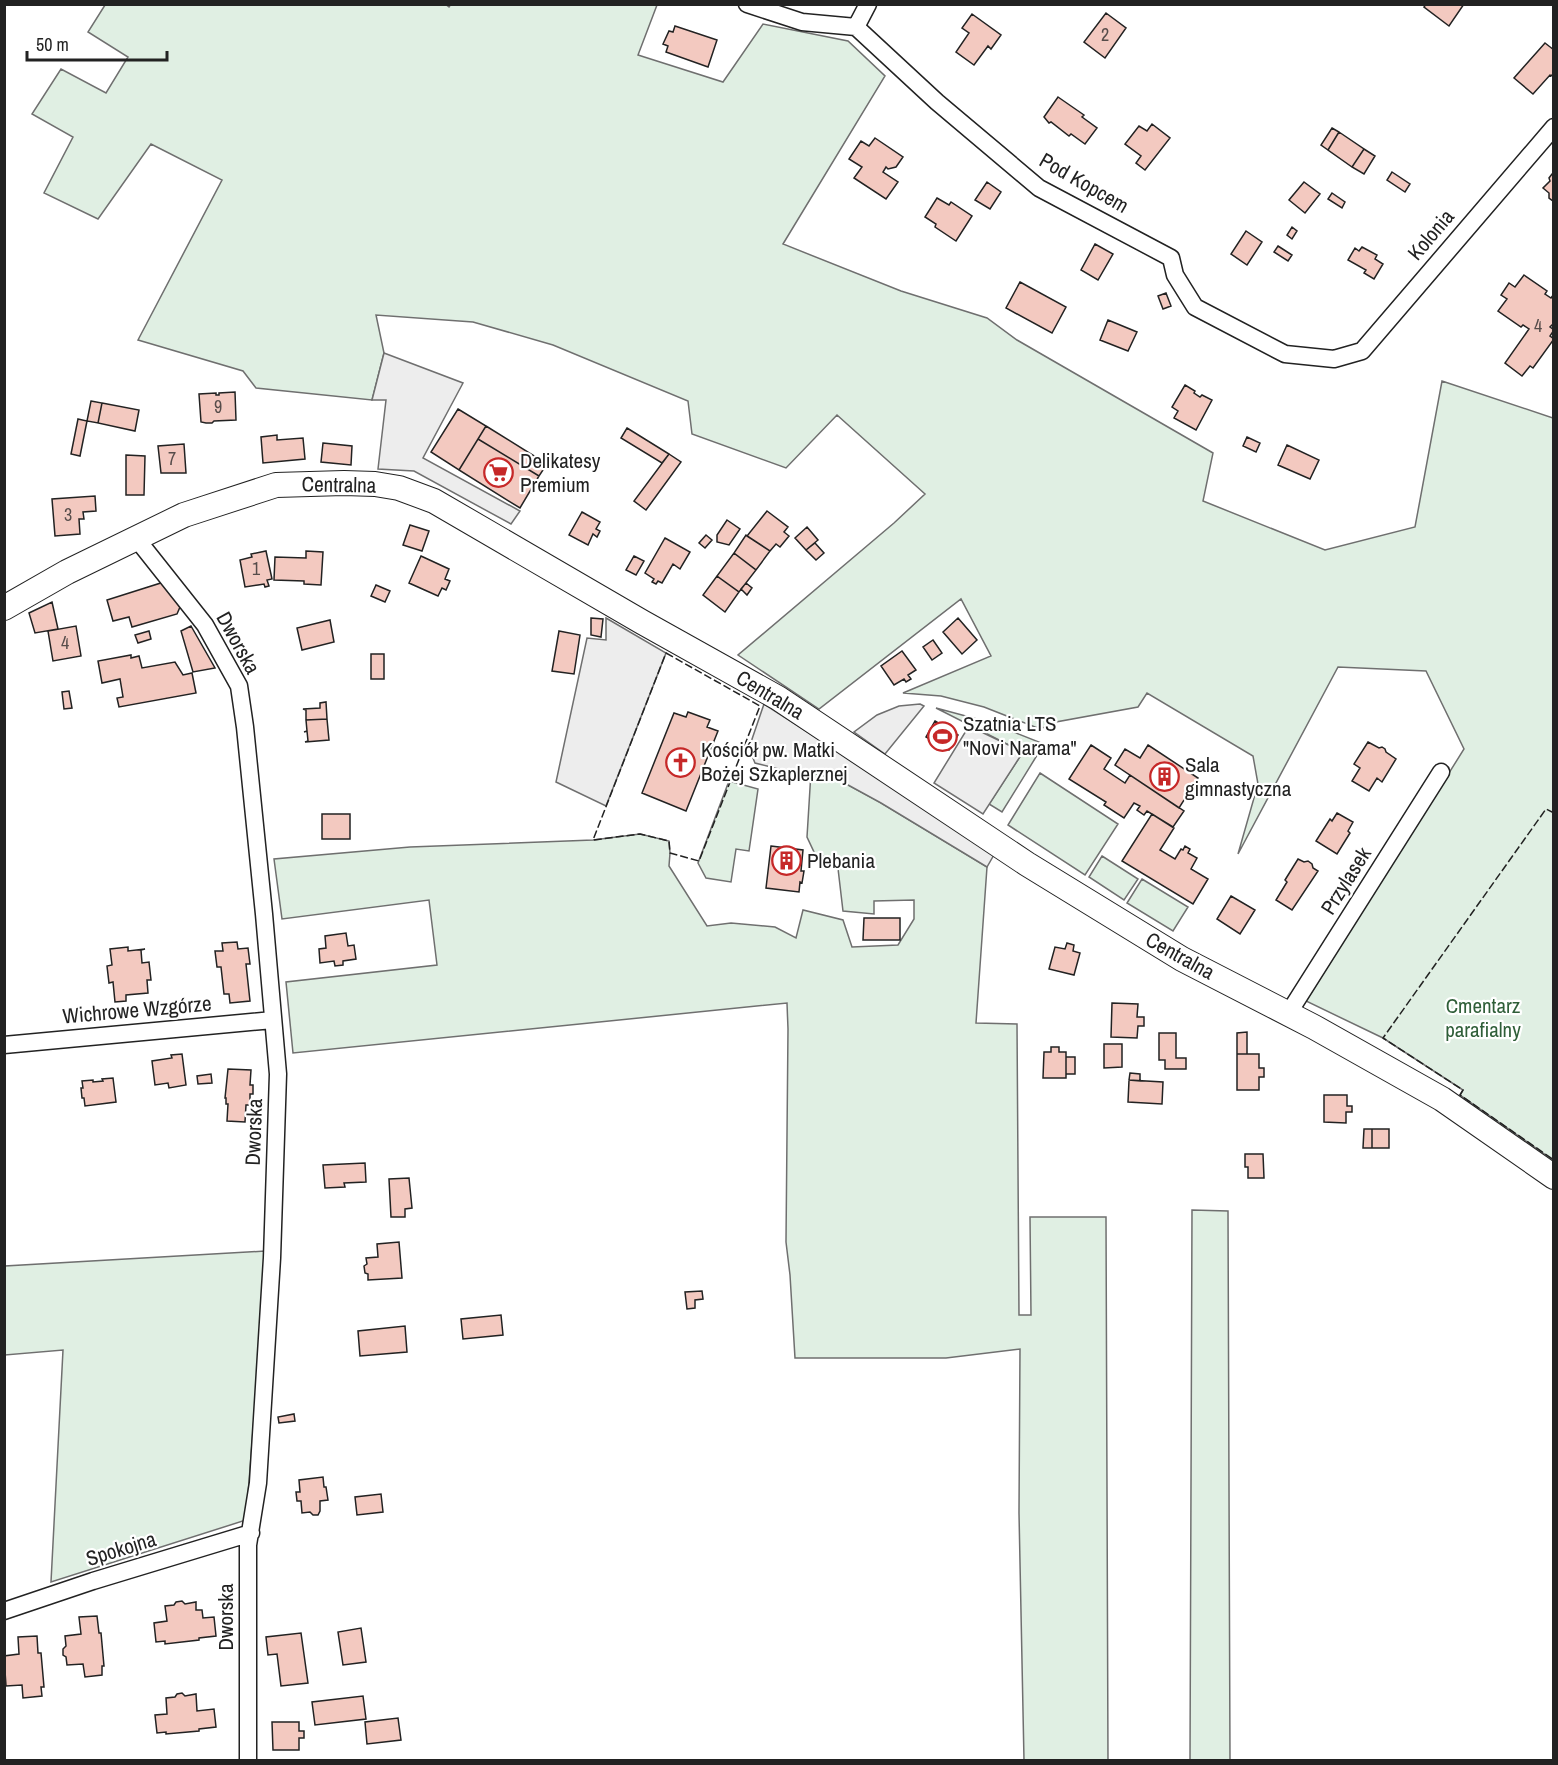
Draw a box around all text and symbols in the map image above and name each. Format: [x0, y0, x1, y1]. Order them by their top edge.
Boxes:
house number: 2 [1101, 22, 1109, 47]
scale bar [27, 24, 166, 62]
text: 50 m [36, 32, 69, 57]
street label: Pod Kopcem [1034, 145, 1134, 220]
street label: Kolonia [1401, 203, 1461, 266]
house number: 4 [1534, 313, 1542, 338]
house number: 9 [214, 394, 222, 419]
house number: 7 [168, 446, 176, 471]
place label: Delikatesy Premium [520, 446, 601, 499]
supermarket icon: Delikatesy Premium [483, 457, 515, 489]
street label: Centralna [301, 469, 377, 500]
house number: 3 [64, 502, 72, 527]
house number: 1 [252, 556, 261, 581]
street label: Dworska [210, 606, 268, 679]
house number: 4 [61, 630, 69, 655]
street label: Centralna [731, 663, 810, 726]
place label: Szatnia LTS "Novi Narama" [963, 709, 1077, 762]
sports icon: Szatnia LTS "Novi Narama" [926, 720, 958, 752]
place label: Kościół pw. Matki Bożej Szkaplerznej [701, 735, 847, 788]
church icon: Kościół pw. Matki Bożej Szkaplerznej [664, 746, 696, 778]
place label: Sala gimnastyczna [1185, 750, 1292, 803]
building icon: Sala gimnastyczna [1148, 761, 1180, 793]
street label: Przylasek [1314, 841, 1378, 920]
building icon: Plebania [770, 845, 802, 877]
place label: Plebania [807, 846, 875, 875]
street label: Centralna [1141, 925, 1220, 987]
street label: Wichrowe Wzgórze [61, 989, 213, 1030]
park label: Cmentarz parafialny [1445, 991, 1521, 1044]
street label: Dworska [238, 1098, 269, 1166]
street label: Spokojna [82, 1524, 160, 1573]
street label: Dworska [211, 1583, 240, 1650]

